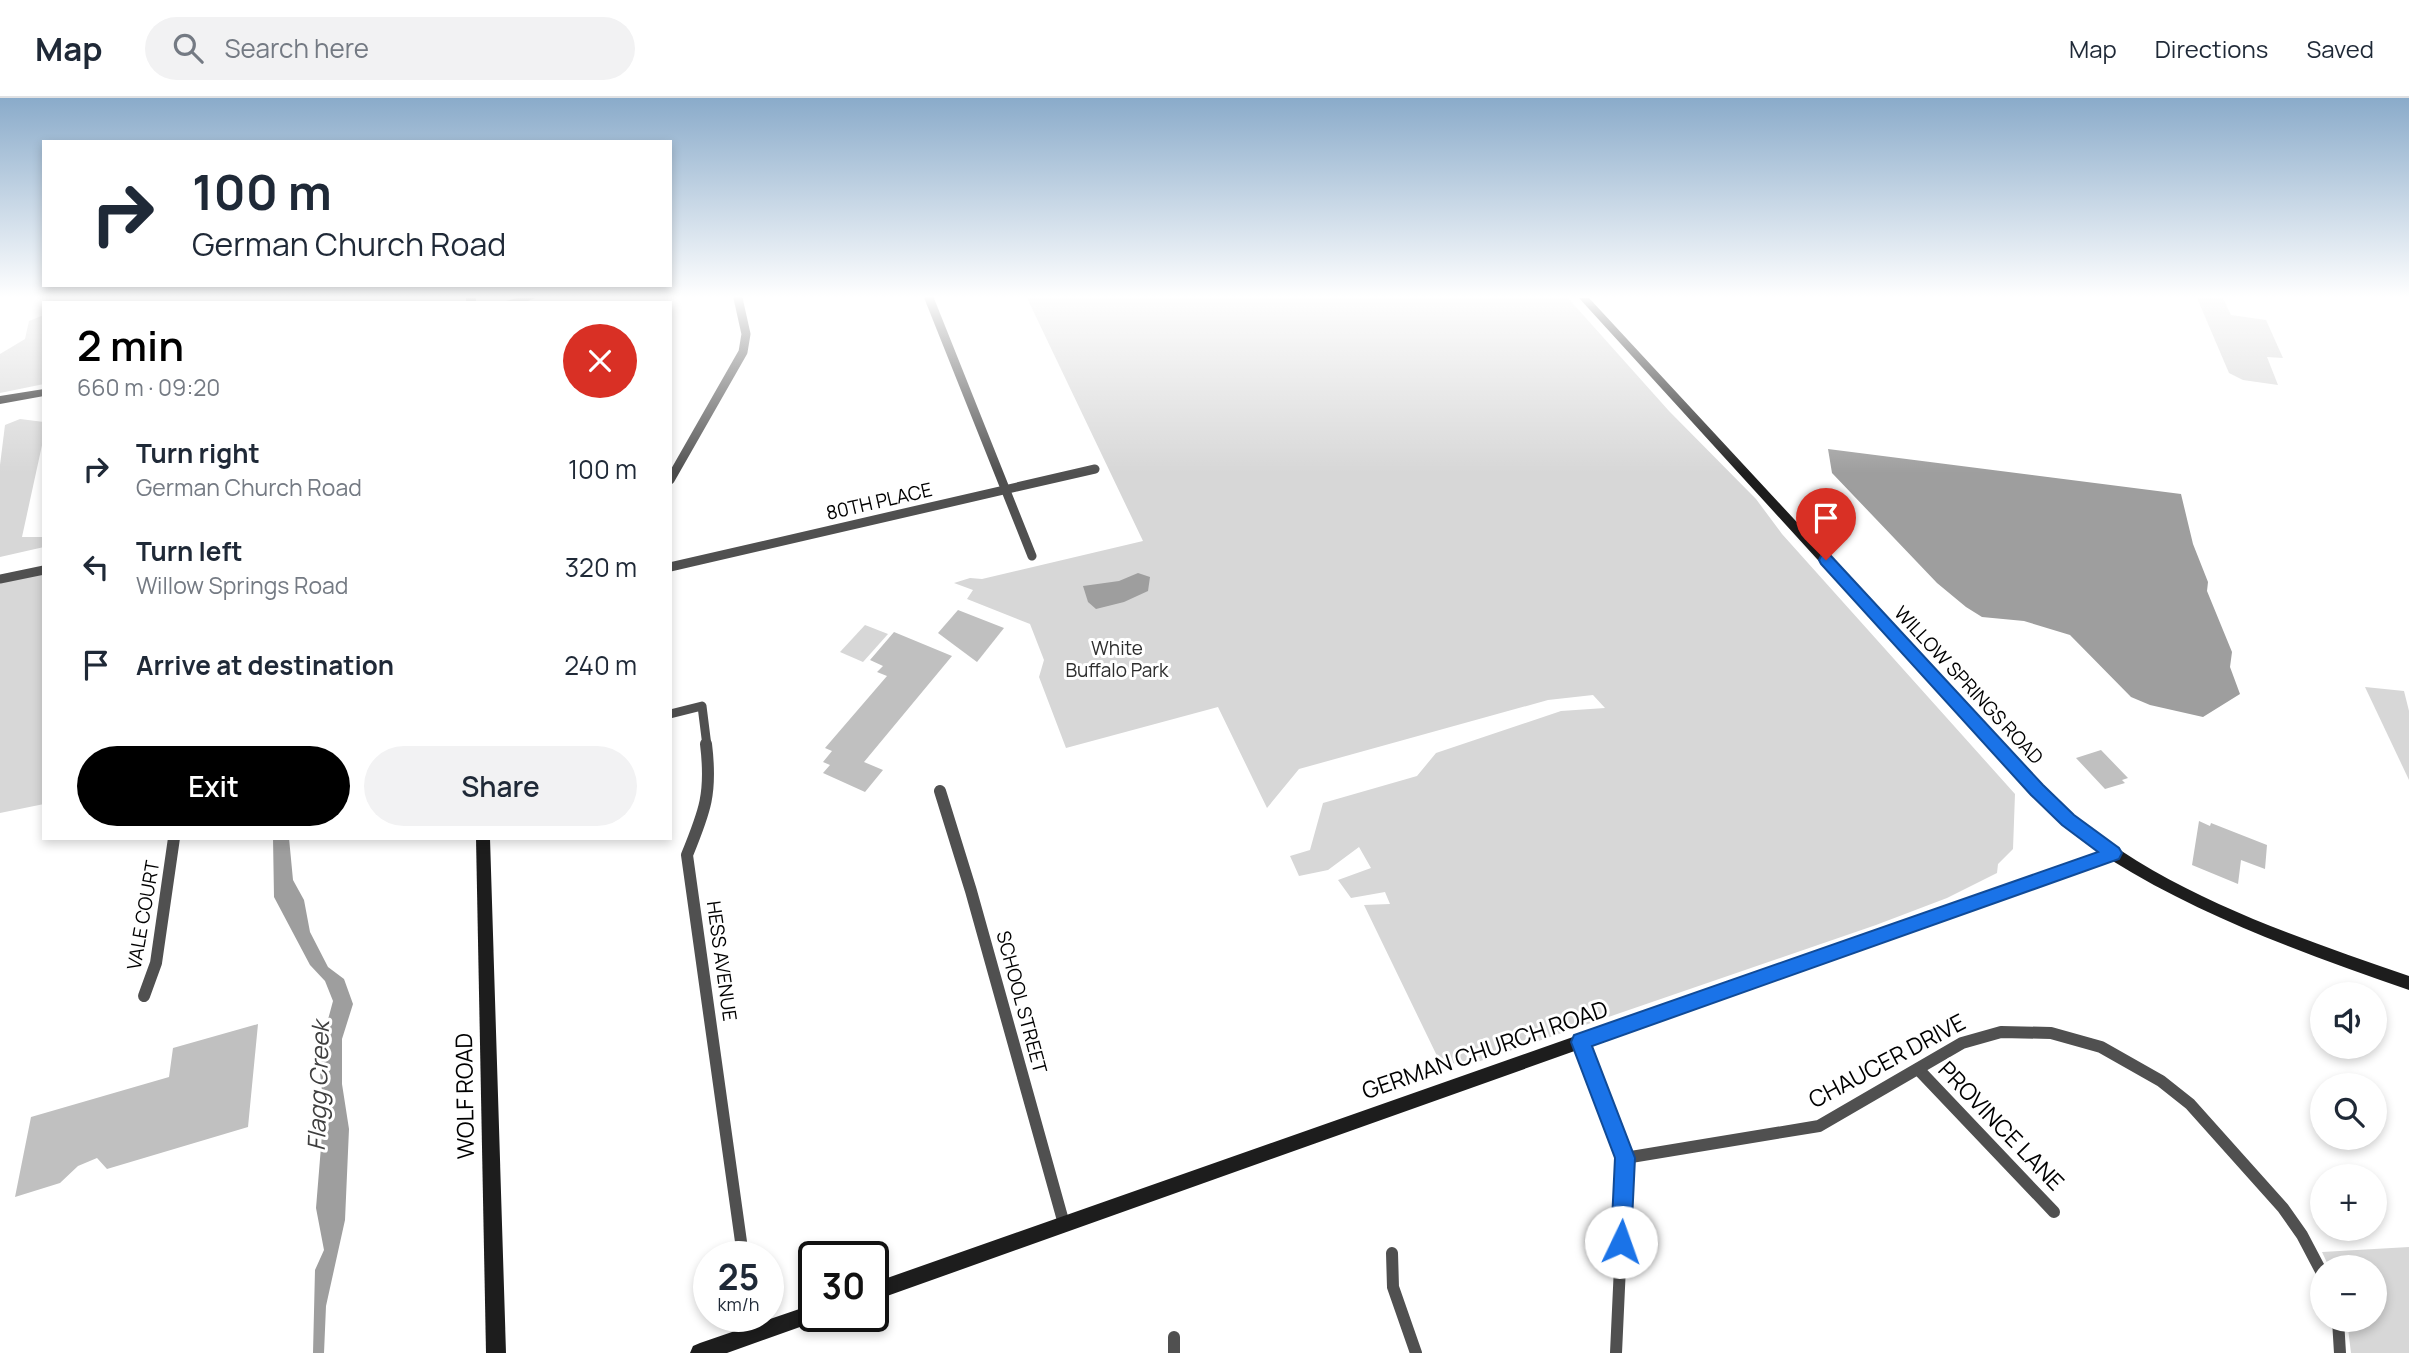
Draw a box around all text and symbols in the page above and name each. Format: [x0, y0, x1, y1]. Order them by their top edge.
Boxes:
search box [145, 17, 635, 80]
text: Map [35, 26, 103, 71]
icon: search [169, 29, 207, 67]
text: Search here [225, 30, 369, 66]
text: Map [2069, 32, 2117, 65]
text: Directions [2155, 32, 2268, 65]
text: Saved [2306, 32, 2374, 65]
text: 100 m [192, 158, 332, 225]
icon: right [77, 168, 168, 259]
text: German Church Road [192, 222, 506, 266]
text: 2 min [77, 316, 184, 374]
button: close [563, 324, 637, 398]
text: 660 m · 09:20 [77, 371, 220, 403]
text: Turn right [136, 435, 260, 471]
icon: right [77, 450, 115, 488]
text: 100 m [568, 451, 637, 487]
text: German Church Road [136, 471, 362, 503]
street label: 80TH PLACE [823, 476, 935, 526]
pin [1796, 488, 1856, 560]
icon: arrive [1807, 499, 1845, 537]
text: Turn left [136, 533, 243, 569]
icon: left [77, 548, 115, 586]
text: 320 m [565, 549, 637, 585]
text: Willow Springs Road [136, 569, 348, 601]
street label: WILLOW SPRINGS ROAD [1889, 600, 2049, 770]
park label: White Buffalo Park [1065, 635, 1169, 683]
icon: arrive [77, 646, 115, 684]
text: Arrive at destination [136, 647, 394, 683]
text: 240 m [564, 647, 637, 683]
button: Exit [77, 746, 350, 826]
button: Share [364, 746, 637, 826]
street label: VALE COURT [121, 858, 166, 972]
street label: HESS AVENUE [701, 899, 743, 1023]
street label: SCHOOL STREET [990, 928, 1054, 1077]
map controls [2310, 982, 2387, 1332]
button: sound [2310, 982, 2387, 1059]
street label: GERMAN CHURCH ROAD [1357, 992, 1612, 1106]
street label: CHAUCER DRIVE [1802, 1005, 1971, 1115]
water label: Flagg Creek [299, 1017, 336, 1151]
street label: WOLF ROAD [447, 1033, 481, 1159]
street label: PROVINCE LANE [1932, 1054, 2072, 1197]
button: search [2310, 1073, 2387, 1150]
button: + [2310, 1164, 2387, 1241]
position arrow [1584, 1205, 1658, 1279]
speed limit sign: 30 [798, 1241, 889, 1332]
text: 25 [718, 1253, 759, 1301]
button: − [2310, 1255, 2387, 1332]
text: km/h [718, 1292, 759, 1316]

